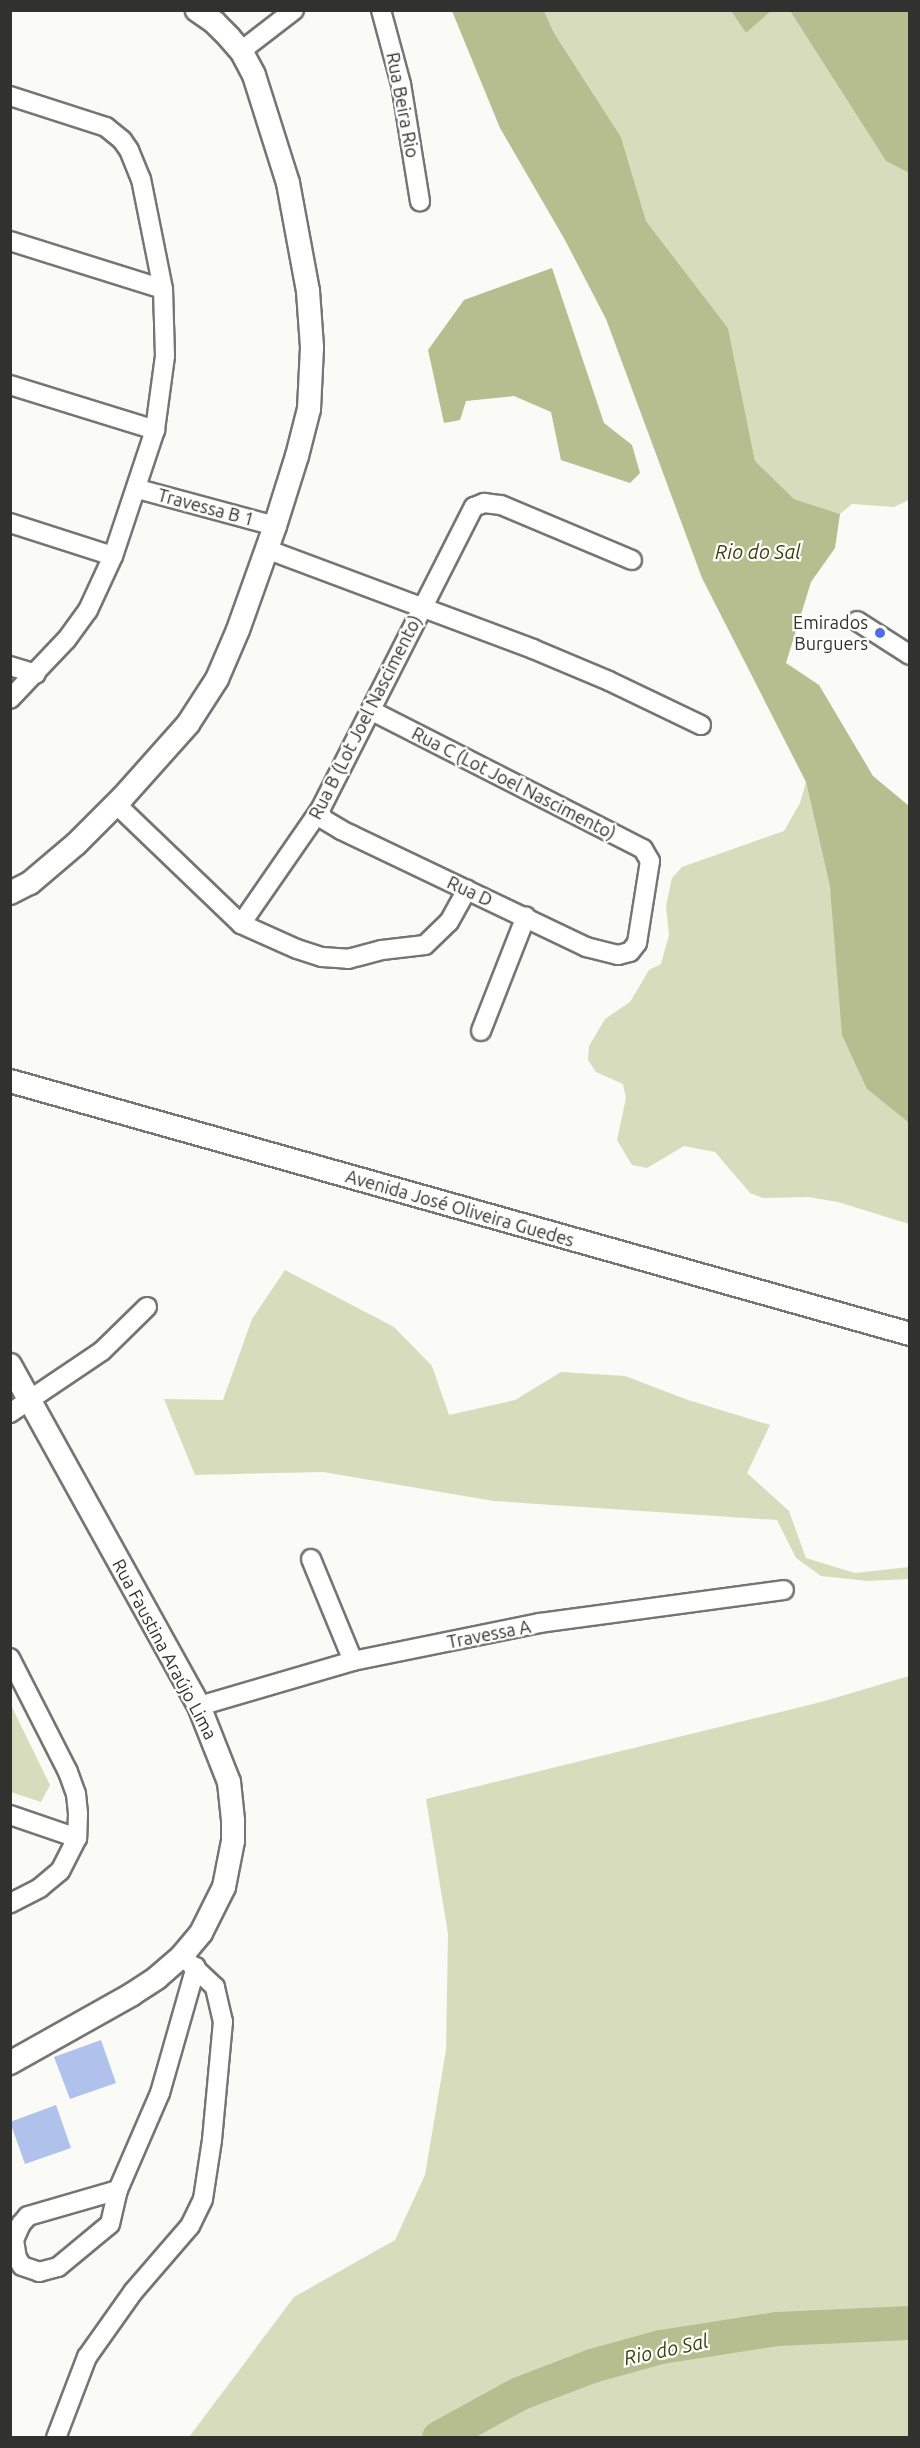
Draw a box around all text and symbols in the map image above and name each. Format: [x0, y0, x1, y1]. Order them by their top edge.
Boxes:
street label: Rua Beira Rio [382, 50, 424, 160]
street label: Travessa B 1 [155, 484, 257, 530]
water label: Rio do Sal [715, 539, 801, 563]
street label: Rua B (Lot Joel Nascimento) [304, 611, 426, 823]
place label: Emirados Burguers [793, 612, 868, 654]
marker: Emirados Burguers [873, 626, 887, 640]
street label: Rua C (Lot Joel Nascimento) [408, 722, 620, 844]
street label: Rua D [444, 871, 496, 911]
street label: Avenida José Oliveira Guedes [343, 1165, 577, 1251]
street label: Rua Faustina Araújo Lima [108, 1555, 222, 1743]
street label: Travessa A [445, 1615, 533, 1653]
water label: Rio do Sal [622, 2328, 710, 2370]

